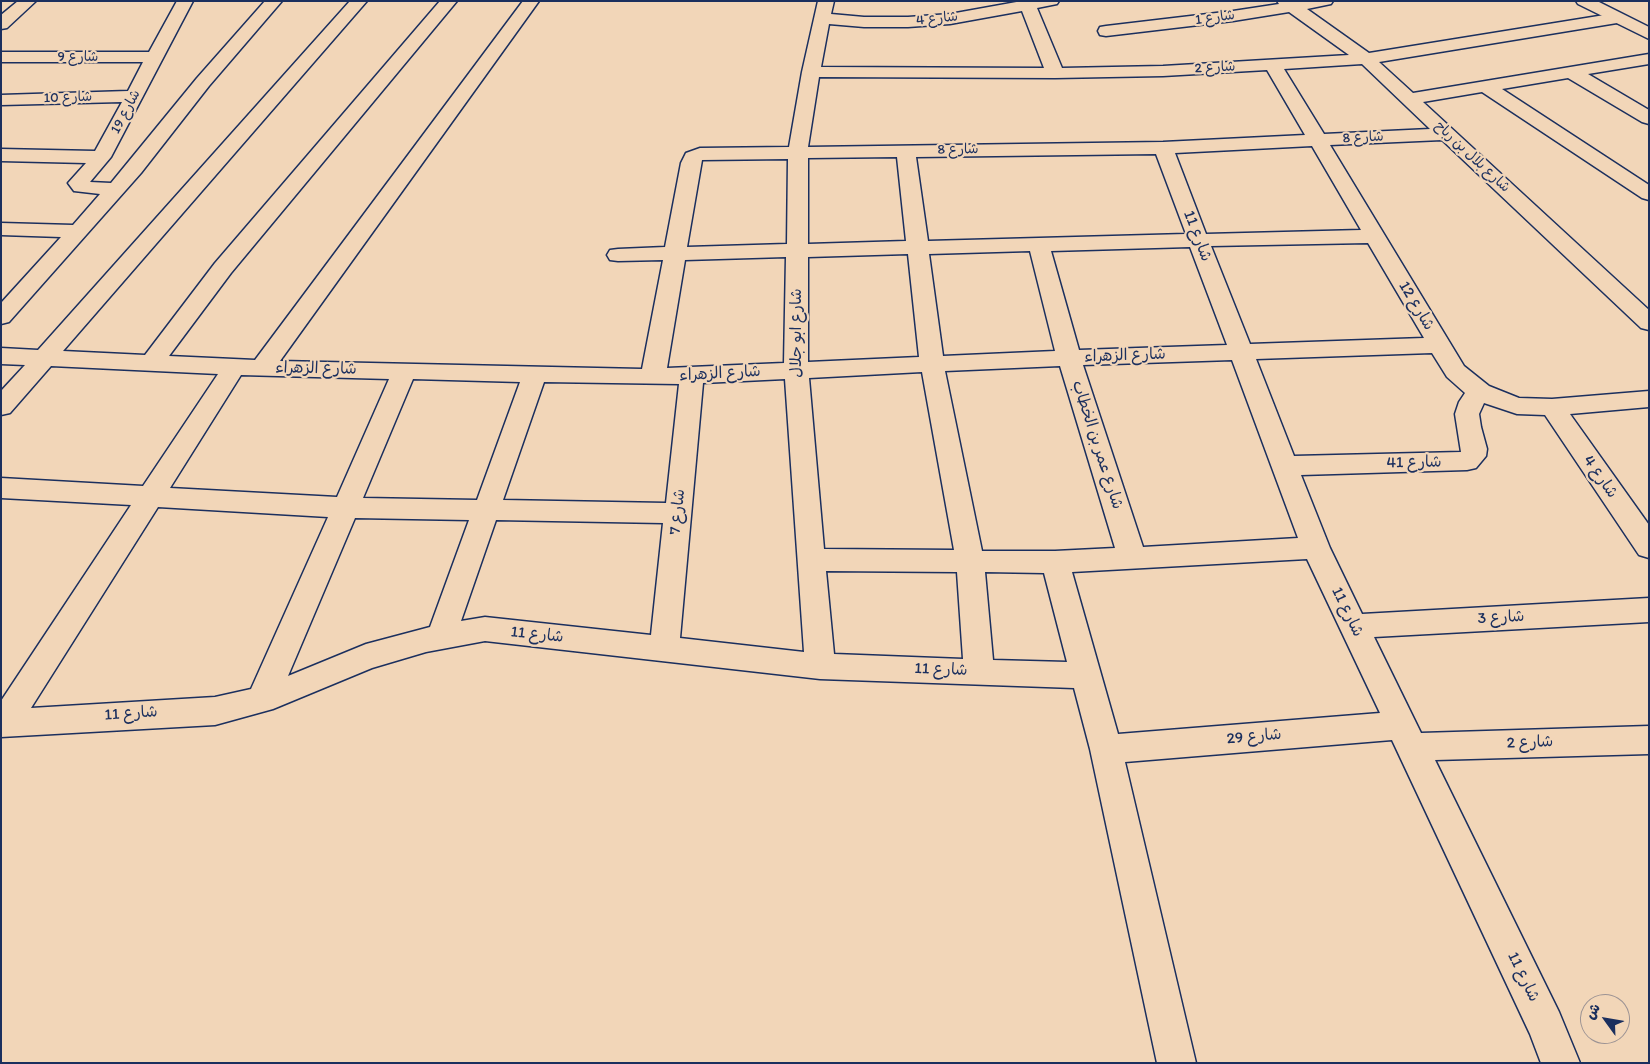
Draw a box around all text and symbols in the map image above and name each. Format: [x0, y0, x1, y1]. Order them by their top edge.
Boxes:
street label: شارع 1 [1194, 7, 1236, 29]
street label: شارع 4 [915, 8, 959, 30]
street label: شارع 9 [58, 49, 98, 65]
street label: شارع 2 [1194, 59, 1236, 77]
street label: شارع 19 [107, 87, 145, 137]
street label: شارع 10 [43, 89, 93, 107]
street label: شارع بلال بن رباح [1431, 118, 1513, 196]
street label: شارع 8 [1342, 129, 1384, 147]
street label: شارع 8 [937, 141, 979, 159]
street label: شارع 11 [1179, 208, 1215, 264]
street label: شارع 12 [1394, 278, 1438, 334]
street label: شارع ابو جلال [787, 288, 807, 378]
street label: شارع الزهراء [1084, 345, 1166, 367]
street label: شارع الزهراء [275, 359, 357, 379]
street label: شارع الزهراء [679, 362, 761, 386]
street label: شارع عمر بن الخطاب [1067, 378, 1127, 512]
street label: شارع 4 [1578, 452, 1622, 502]
street label: شارع 41 [1386, 453, 1442, 473]
street label: شارع 7 [666, 488, 690, 536]
street label: شارع 11 [1327, 584, 1367, 640]
street label: شارع 3 [1477, 607, 1525, 629]
street label: شارع 11 [510, 623, 564, 647]
street label: شارع 11 [914, 659, 968, 681]
street label: شارع 11 [104, 703, 158, 725]
street label: شارع 29 [1226, 725, 1282, 749]
street label: شارع 2 [1506, 733, 1554, 753]
street label: شارع 11 [1503, 949, 1543, 1005]
north arrow [1580, 994, 1630, 1044]
text: ش [1581, 1000, 1604, 1022]

